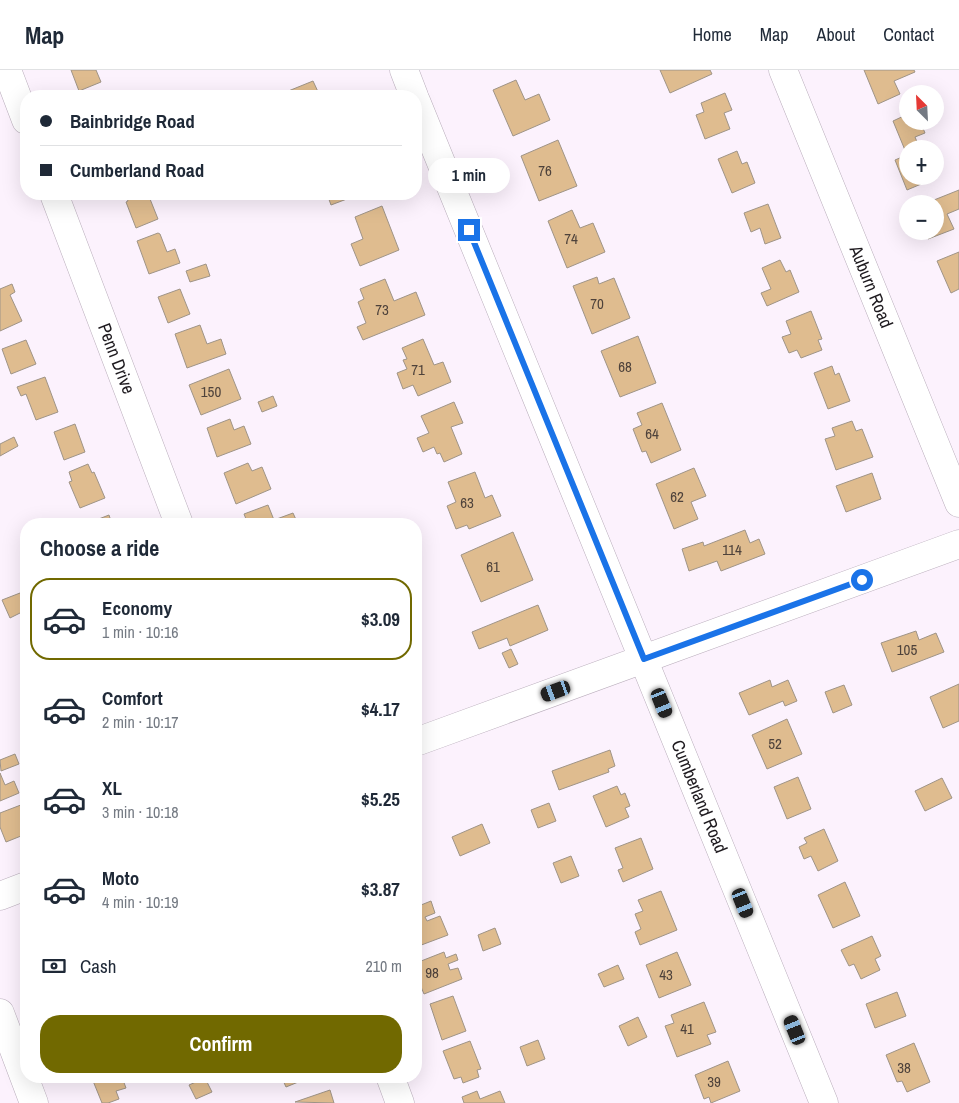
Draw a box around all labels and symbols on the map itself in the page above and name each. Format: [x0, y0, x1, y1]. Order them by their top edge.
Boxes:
north arrow [899, 85, 944, 130]
callout: 1 min [428, 158, 510, 192]
house number: 76 [538, 160, 552, 181]
route end [458, 219, 480, 241]
house number: 74 [564, 228, 578, 249]
street label: Auburn Road [843, 241, 900, 332]
house number: 70 [590, 293, 604, 314]
house number: 73 [375, 299, 389, 320]
street label: Penn Drive [92, 319, 142, 397]
house number: 68 [618, 356, 632, 377]
house number: 71 [411, 359, 425, 380]
house number: 150 [201, 381, 221, 402]
house number: 64 [645, 423, 659, 444]
house number: 62 [670, 486, 684, 507]
house number: 63 [460, 492, 474, 513]
house number: 114 [722, 539, 742, 560]
house number: 61 [486, 556, 500, 577]
route start [851, 569, 873, 591]
house number: 105 [897, 639, 917, 660]
car [539, 679, 572, 703]
car [649, 686, 674, 720]
house number: 52 [768, 733, 782, 754]
street label: Cumberland Road [665, 736, 734, 857]
car [730, 886, 755, 920]
house number: 98 [425, 962, 439, 983]
house number: 43 [659, 964, 673, 985]
car [782, 1013, 807, 1047]
house number: 41 [680, 1018, 694, 1039]
house number: 38 [897, 1057, 911, 1078]
house number: 39 [707, 1071, 721, 1092]

